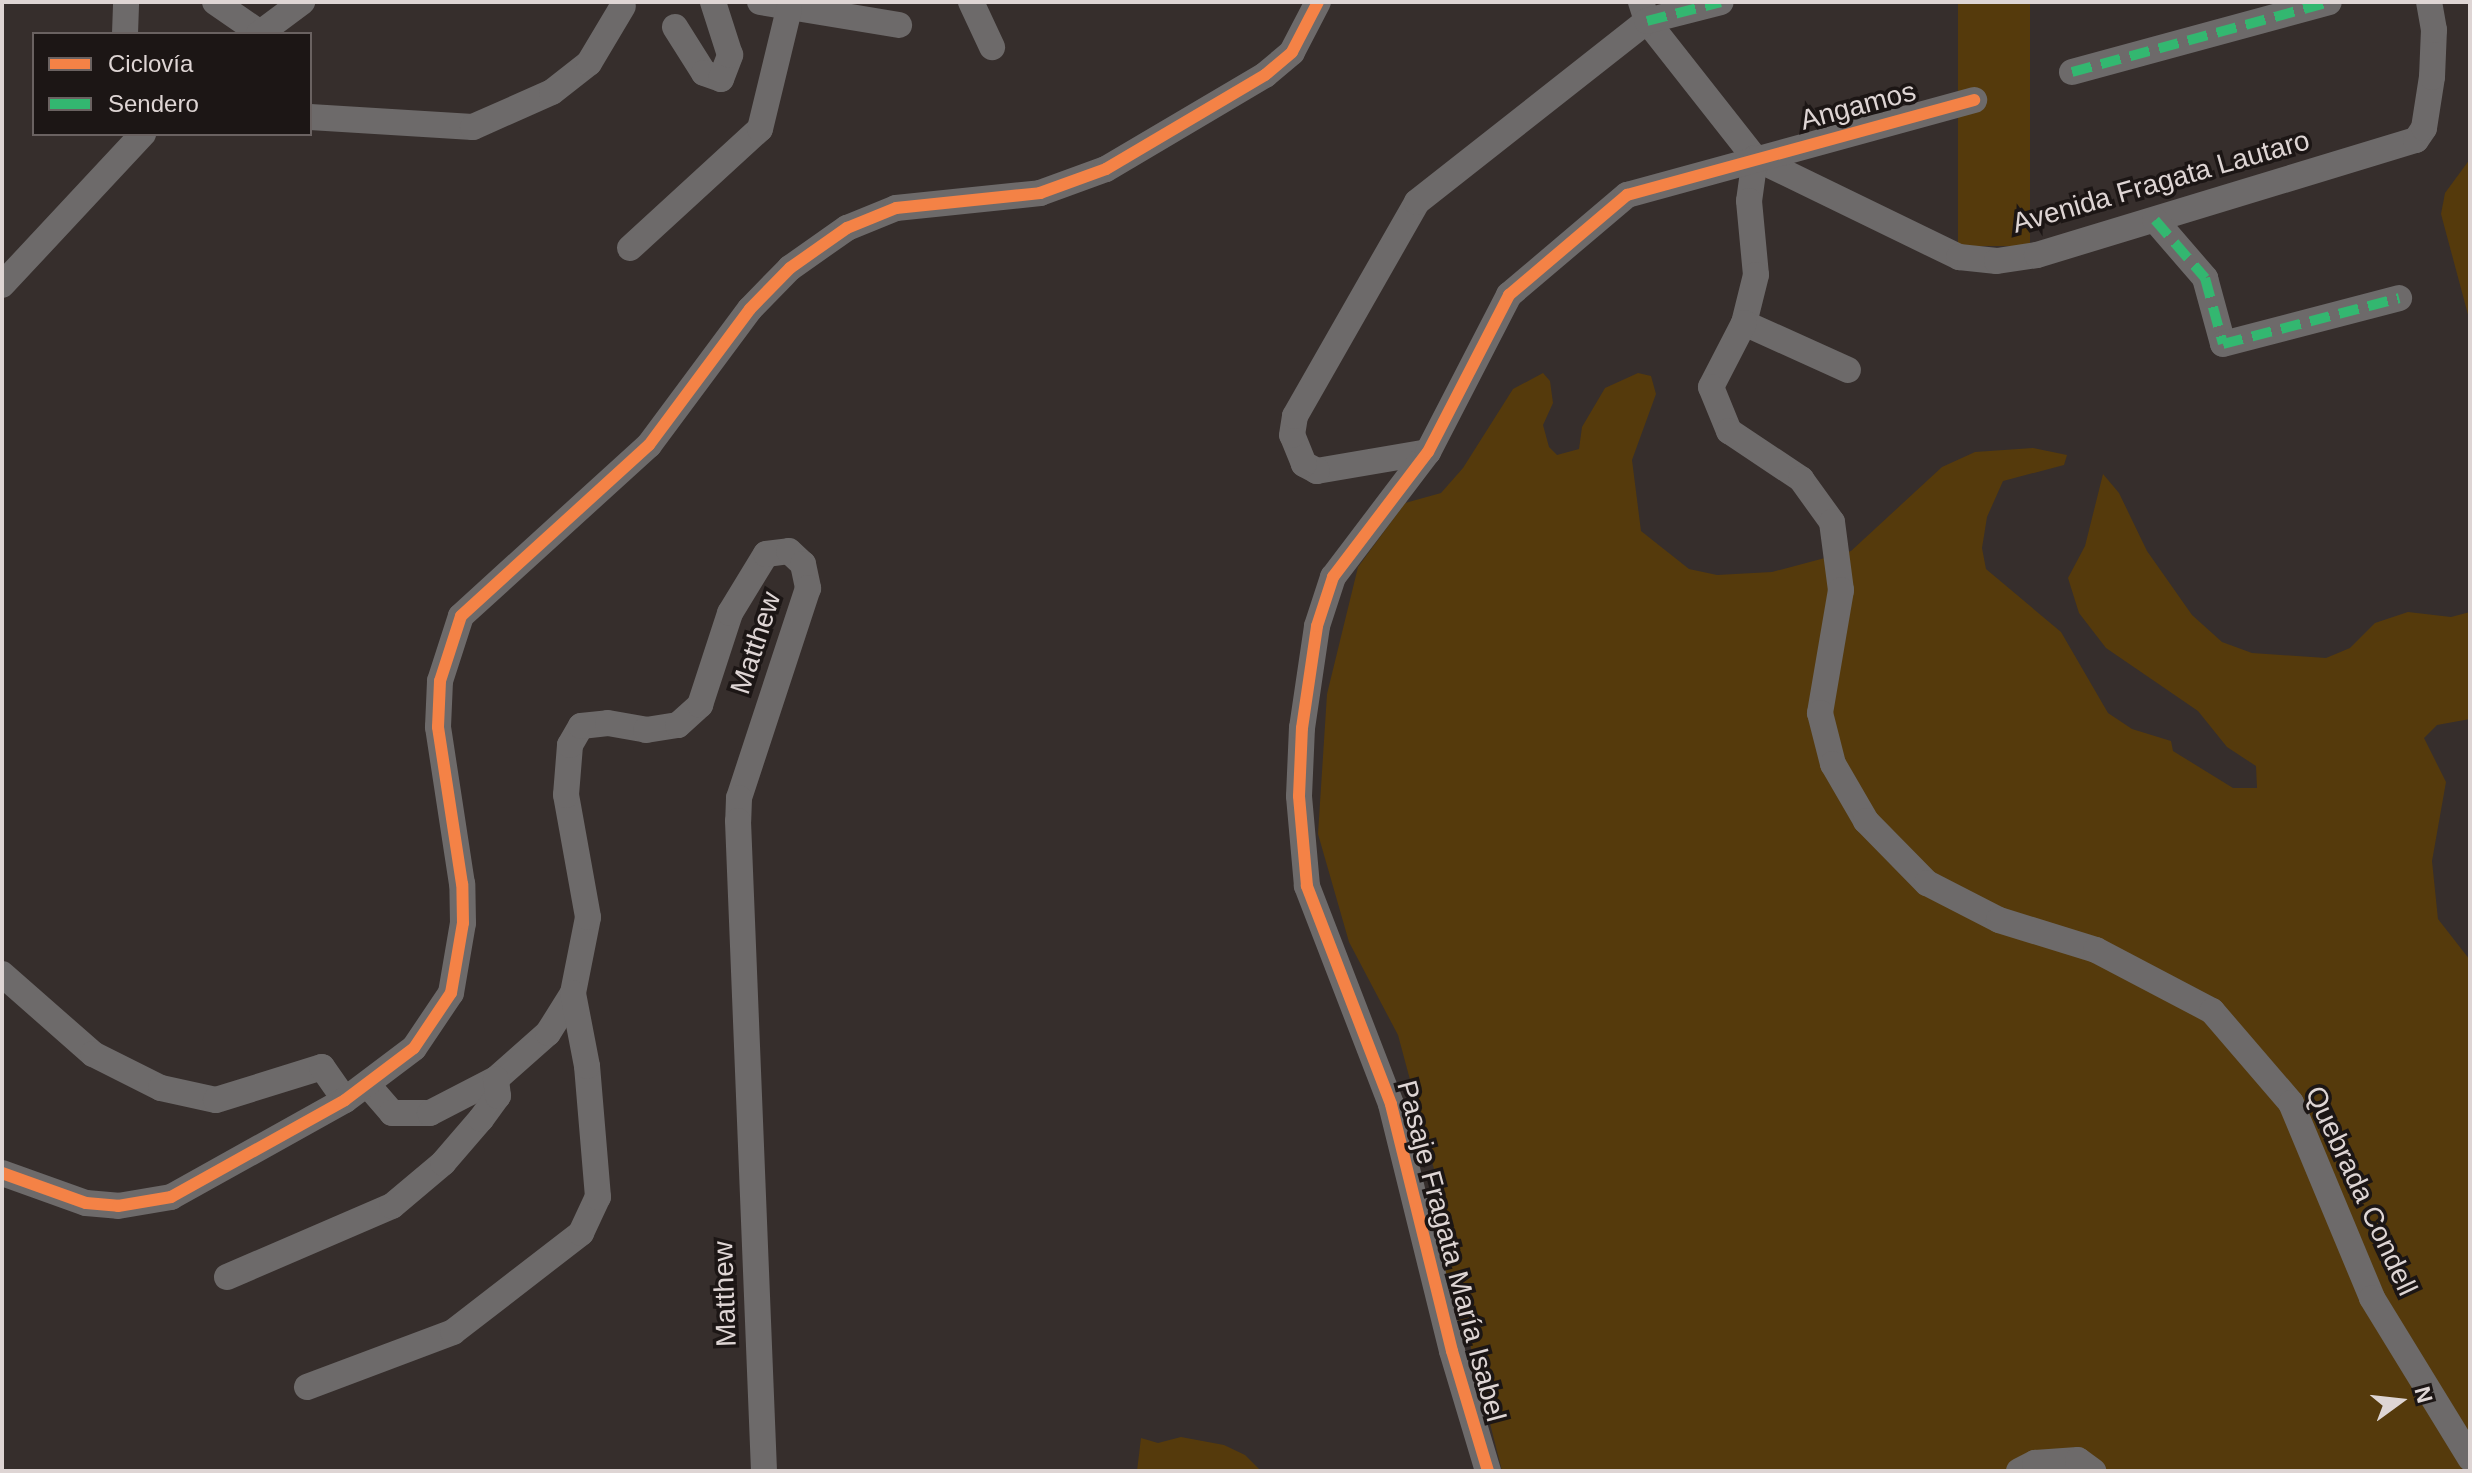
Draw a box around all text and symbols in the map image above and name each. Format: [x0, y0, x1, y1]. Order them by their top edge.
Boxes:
legend [32, 32, 312, 136]
text: Ciclovía [108, 50, 193, 77]
street label: Angamos [1797, 74, 1919, 138]
text: Sendero [108, 90, 199, 117]
street label: Avenida Fragata Lautaro [2008, 123, 2314, 241]
street label: Matthew [724, 587, 788, 699]
street label: Pasaje Fragata María Isabel [1389, 1077, 1513, 1425]
street label: Quebrada Condell [2298, 1081, 2424, 1301]
street label: Matthew [706, 1241, 744, 1347]
north arrow [2360, 1361, 2440, 1441]
text: N [2410, 1384, 2438, 1406]

